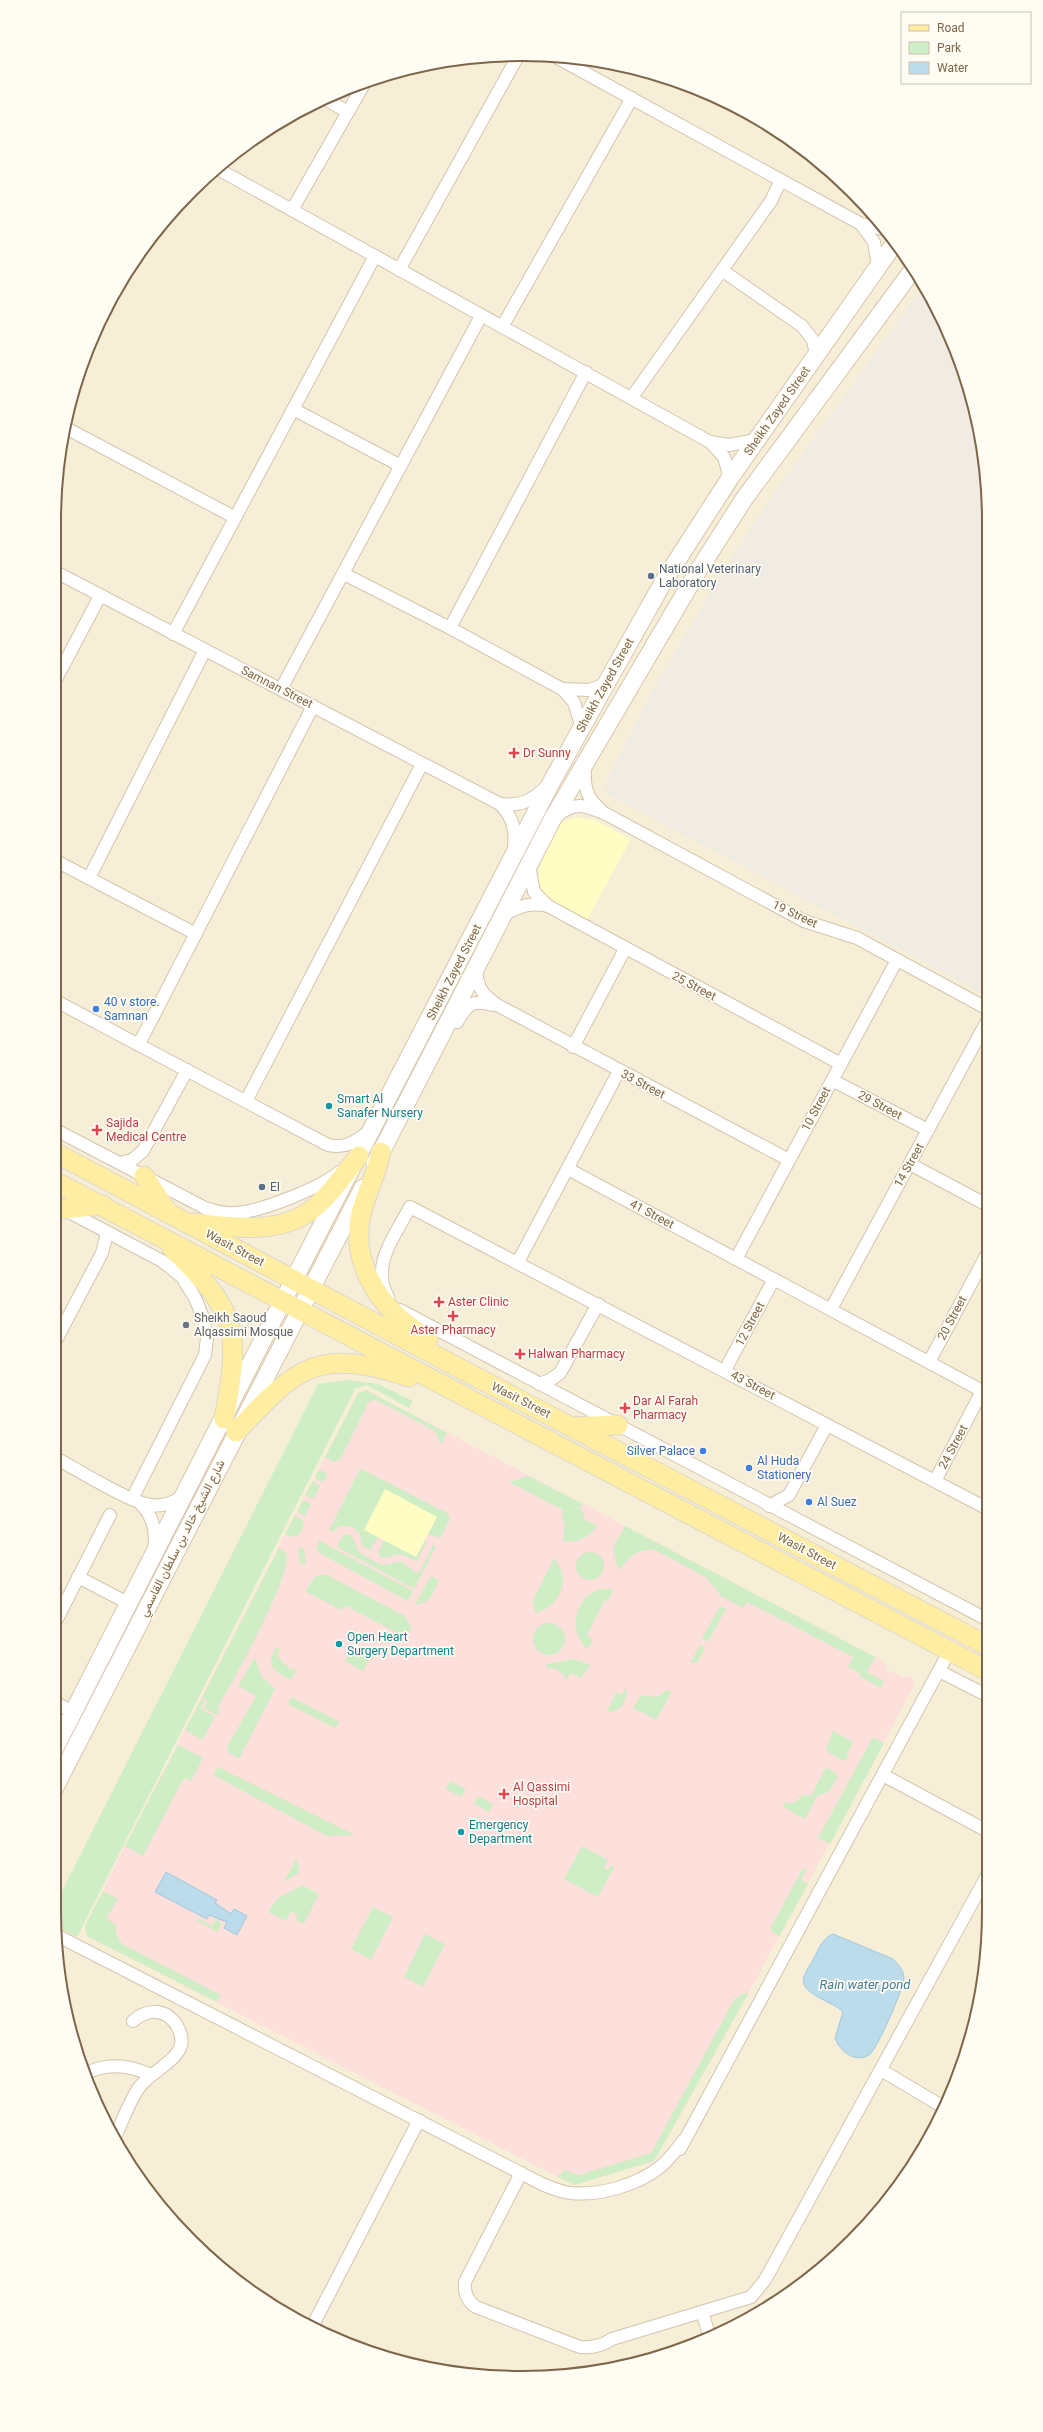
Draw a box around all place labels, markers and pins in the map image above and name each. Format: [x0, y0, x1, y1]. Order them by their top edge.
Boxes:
place label: National Veterinary Laboratory [659, 562, 761, 590]
marker: National Veterinary Laboratory [646, 571, 656, 581]
place label: Dr Sunny [523, 746, 571, 760]
marker: Dr Sunny [508, 747, 520, 759]
place label: 40 v store. Samnan [104, 995, 160, 1023]
marker: 40 v store. Samnan [91, 1004, 101, 1014]
place label: Smart Al Sanafer Nursery [337, 1092, 423, 1120]
marker: Smart Al Sanafer Nursery [324, 1101, 334, 1111]
place label: Sajida Medical Centre [106, 1116, 186, 1144]
marker: Sajida Medical Centre [91, 1124, 103, 1136]
place label: EI [270, 1180, 280, 1194]
marker: EI [257, 1182, 267, 1192]
place label: Aster Clinic [448, 1295, 509, 1309]
marker: Aster Clinic [433, 1296, 445, 1308]
place label: Sheikh Saoud Alqassimi Mosque [194, 1311, 293, 1339]
marker: Aster Pharmacy [448, 1311, 458, 1321]
marker: Sheikh Saoud Alqassimi Mosque [181, 1320, 191, 1330]
place label: Aster Pharmacy [410, 1323, 496, 1337]
place label: Halwan Pharmacy [528, 1347, 625, 1361]
marker: Halwan Pharmacy [515, 1349, 525, 1359]
place label: Dar Al Farah Pharmacy [633, 1394, 698, 1422]
marker: Dar Al Farah Pharmacy [620, 1403, 630, 1413]
place label: Silver Palace [627, 1444, 695, 1458]
marker: Silver Palace [698, 1446, 708, 1456]
place label: Al Huda Stationery [757, 1454, 811, 1482]
marker: Al Huda Stationery [744, 1463, 754, 1473]
place label: Al Suez [817, 1495, 857, 1509]
marker: Al Suez [804, 1497, 814, 1507]
place label: Open Heart Surgery Department [347, 1630, 454, 1658]
marker: Open Heart Surgery Department [334, 1639, 344, 1649]
place label: Al Qassimi Hospital [513, 1780, 570, 1808]
marker: Al Qassimi Hospital [498, 1788, 510, 1800]
place label: Emergency Department [469, 1818, 532, 1846]
marker: Emergency Department [456, 1827, 466, 1837]

